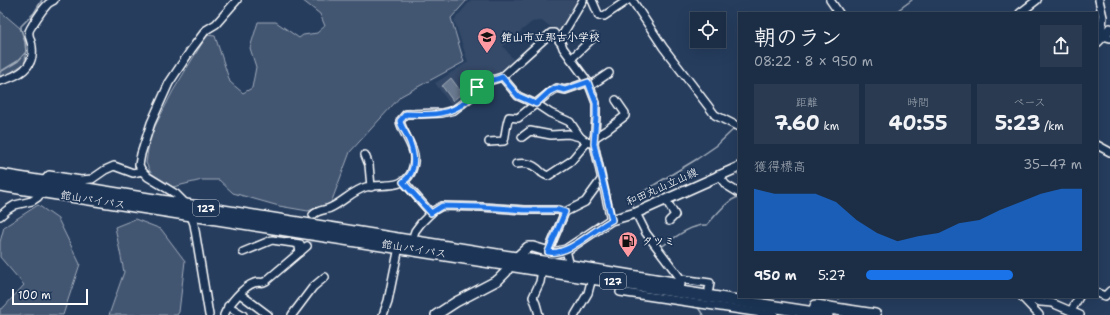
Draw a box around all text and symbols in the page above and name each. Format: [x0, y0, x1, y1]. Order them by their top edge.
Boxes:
map controls [690, 12, 726, 48]
button: locate [690, 12, 726, 48]
text: 朝のラン [754, 23, 842, 52]
button: share [1040, 25, 1082, 67]
school or university icon: 館山市立那古小学校 [476, 26, 498, 54]
place label: 館山市立那古小学校 [501, 30, 600, 45]
text: 08:22 · 8 × 950 m [754, 53, 873, 70]
pin [460, 70, 494, 104]
icon: arrive [466, 76, 488, 98]
text: 距離 [796, 95, 818, 110]
text: 時間 [907, 95, 929, 110]
text: ペース [1013, 95, 1046, 110]
text: 7.60 [774, 110, 820, 136]
text: 40:55 [889, 110, 947, 136]
text: 5:23 [995, 110, 1040, 136]
text: km [820, 119, 839, 134]
text: /km [1040, 119, 1064, 134]
text: 35–47 m [1023, 156, 1082, 173]
text: 獲得標高 [754, 158, 806, 175]
street label: 和田丸山立山線 [624, 164, 700, 210]
street label: 館山バイパス [59, 187, 127, 213]
road number: 127 [193, 200, 219, 216]
fuel station icon: タツミ [617, 230, 639, 258]
place label: タツミ [642, 234, 675, 249]
street label: 館山バイパス [380, 236, 448, 262]
text: 950 m [754, 267, 797, 284]
text: 5:27 [818, 267, 846, 284]
road number: 127 [600, 273, 626, 289]
scale bar [12, 287, 88, 306]
text: 100 m [18, 288, 51, 303]

